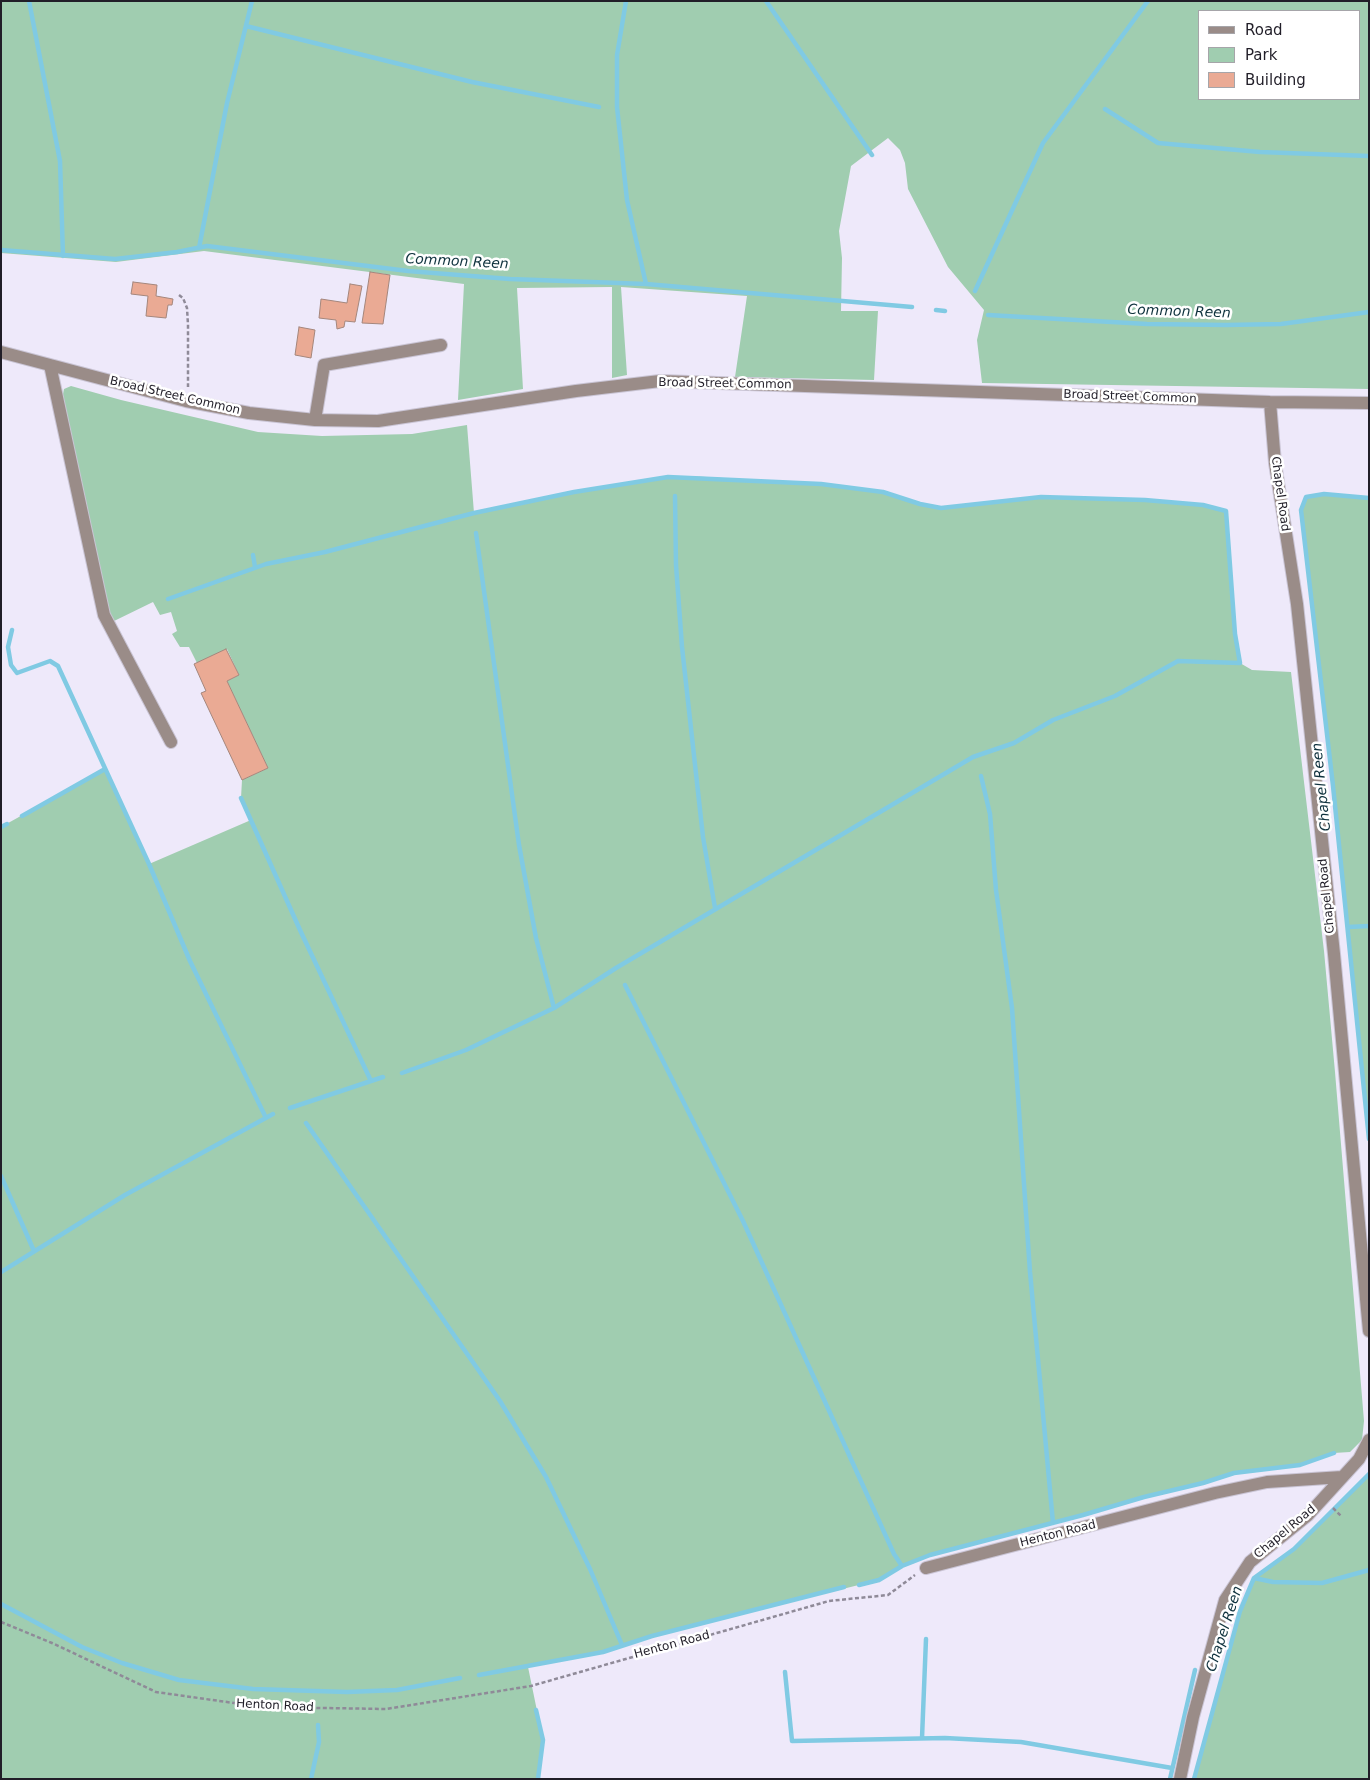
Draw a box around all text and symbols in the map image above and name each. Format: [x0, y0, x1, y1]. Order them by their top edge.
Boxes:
legend [1198, 10, 1360, 100]
text: Road [1245, 21, 1283, 39]
text: Park [1245, 46, 1277, 64]
text: Building [1245, 71, 1306, 89]
water label: Common Reen [405, 251, 509, 273]
water label: Common Reen [1127, 302, 1231, 322]
street label: Broad Street Common [108, 374, 242, 418]
street label: Broad Street Common [658, 376, 792, 392]
street label: Broad Street Common [1063, 387, 1197, 407]
street label: Chapel Road [1268, 456, 1292, 532]
water label: Chapel Reen [1309, 742, 1335, 832]
street label: Chapel Road [1316, 858, 1338, 934]
street label: Chapel Road [1251, 1502, 1319, 1562]
street label: Henton Road [1019, 1518, 1097, 1550]
water label: Chapel Reen [1203, 1584, 1247, 1674]
street label: Henton Road [633, 1628, 711, 1662]
street label: Henton Road [236, 1697, 314, 1715]

